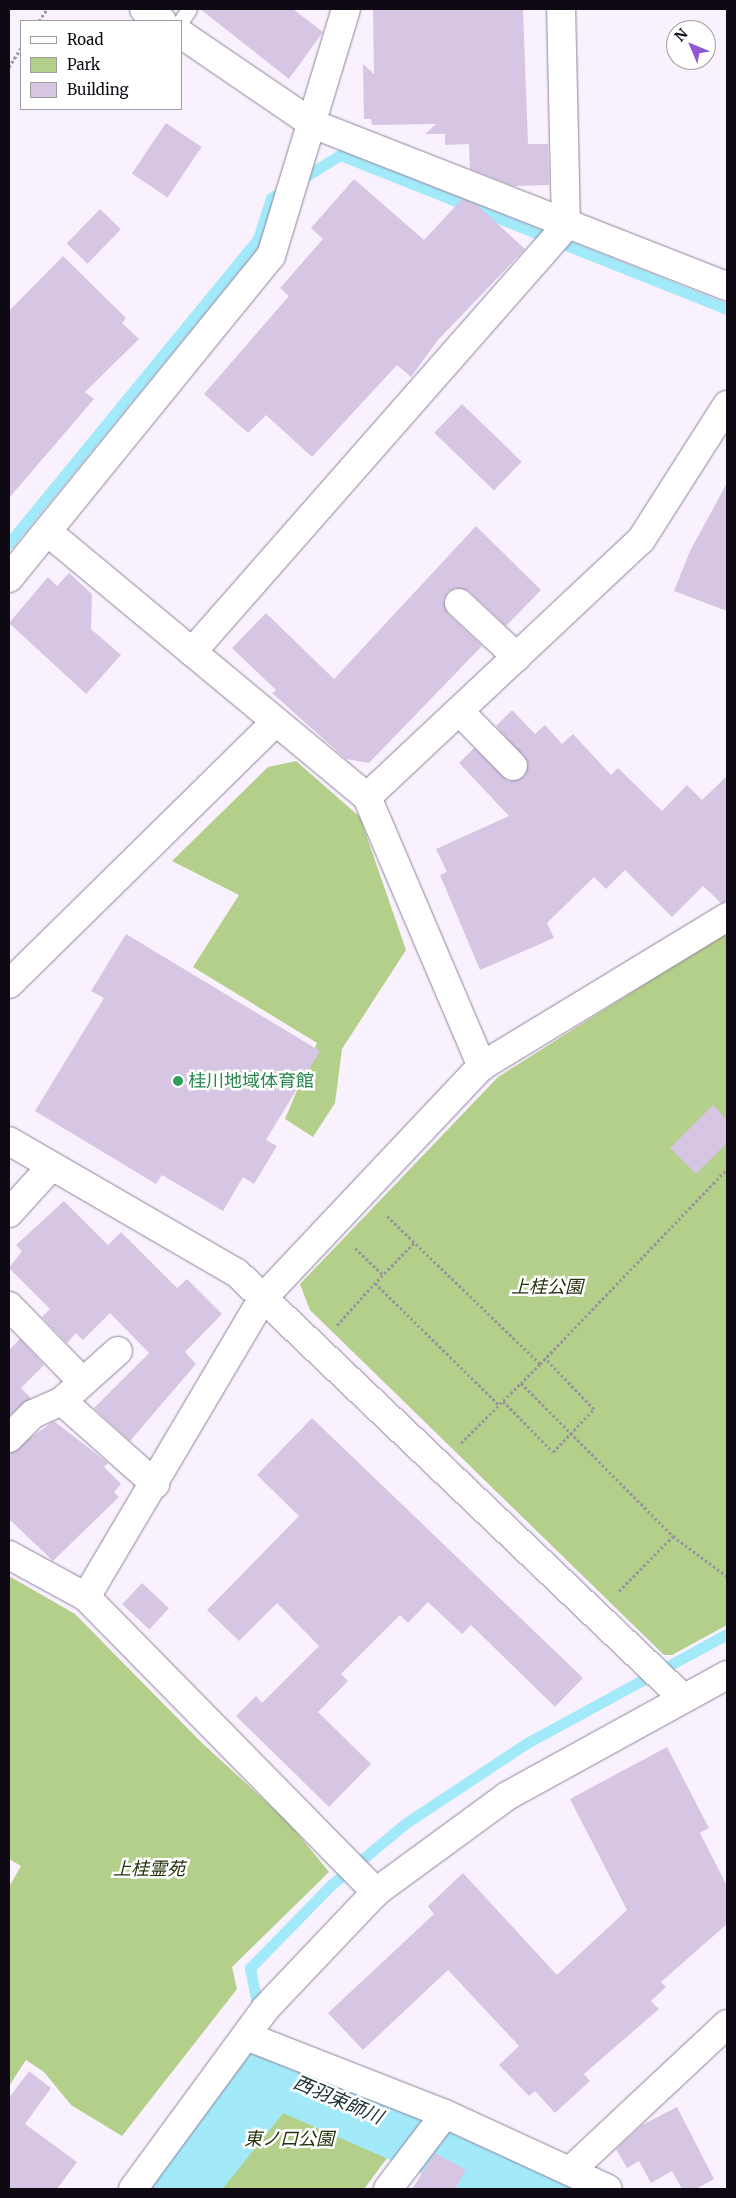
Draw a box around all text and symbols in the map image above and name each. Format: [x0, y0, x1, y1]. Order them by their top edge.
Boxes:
legend [20, 20, 182, 110]
north arrow [666, 20, 716, 70]
text: N [671, 25, 691, 45]
text: Road [67, 30, 103, 49]
text: Park [67, 55, 100, 74]
text: Building [67, 80, 129, 99]
place label: 桂川地域体育館 [188, 1070, 314, 1092]
marker: 桂川地域体育館 [172, 1075, 184, 1087]
park label: 上桂公園 [511, 1276, 583, 1298]
park label: 上桂霊苑 [113, 1858, 185, 1880]
water label: 西羽束師川 [290, 2071, 386, 2129]
park label: 東ノ口公園 [244, 2128, 334, 2150]

